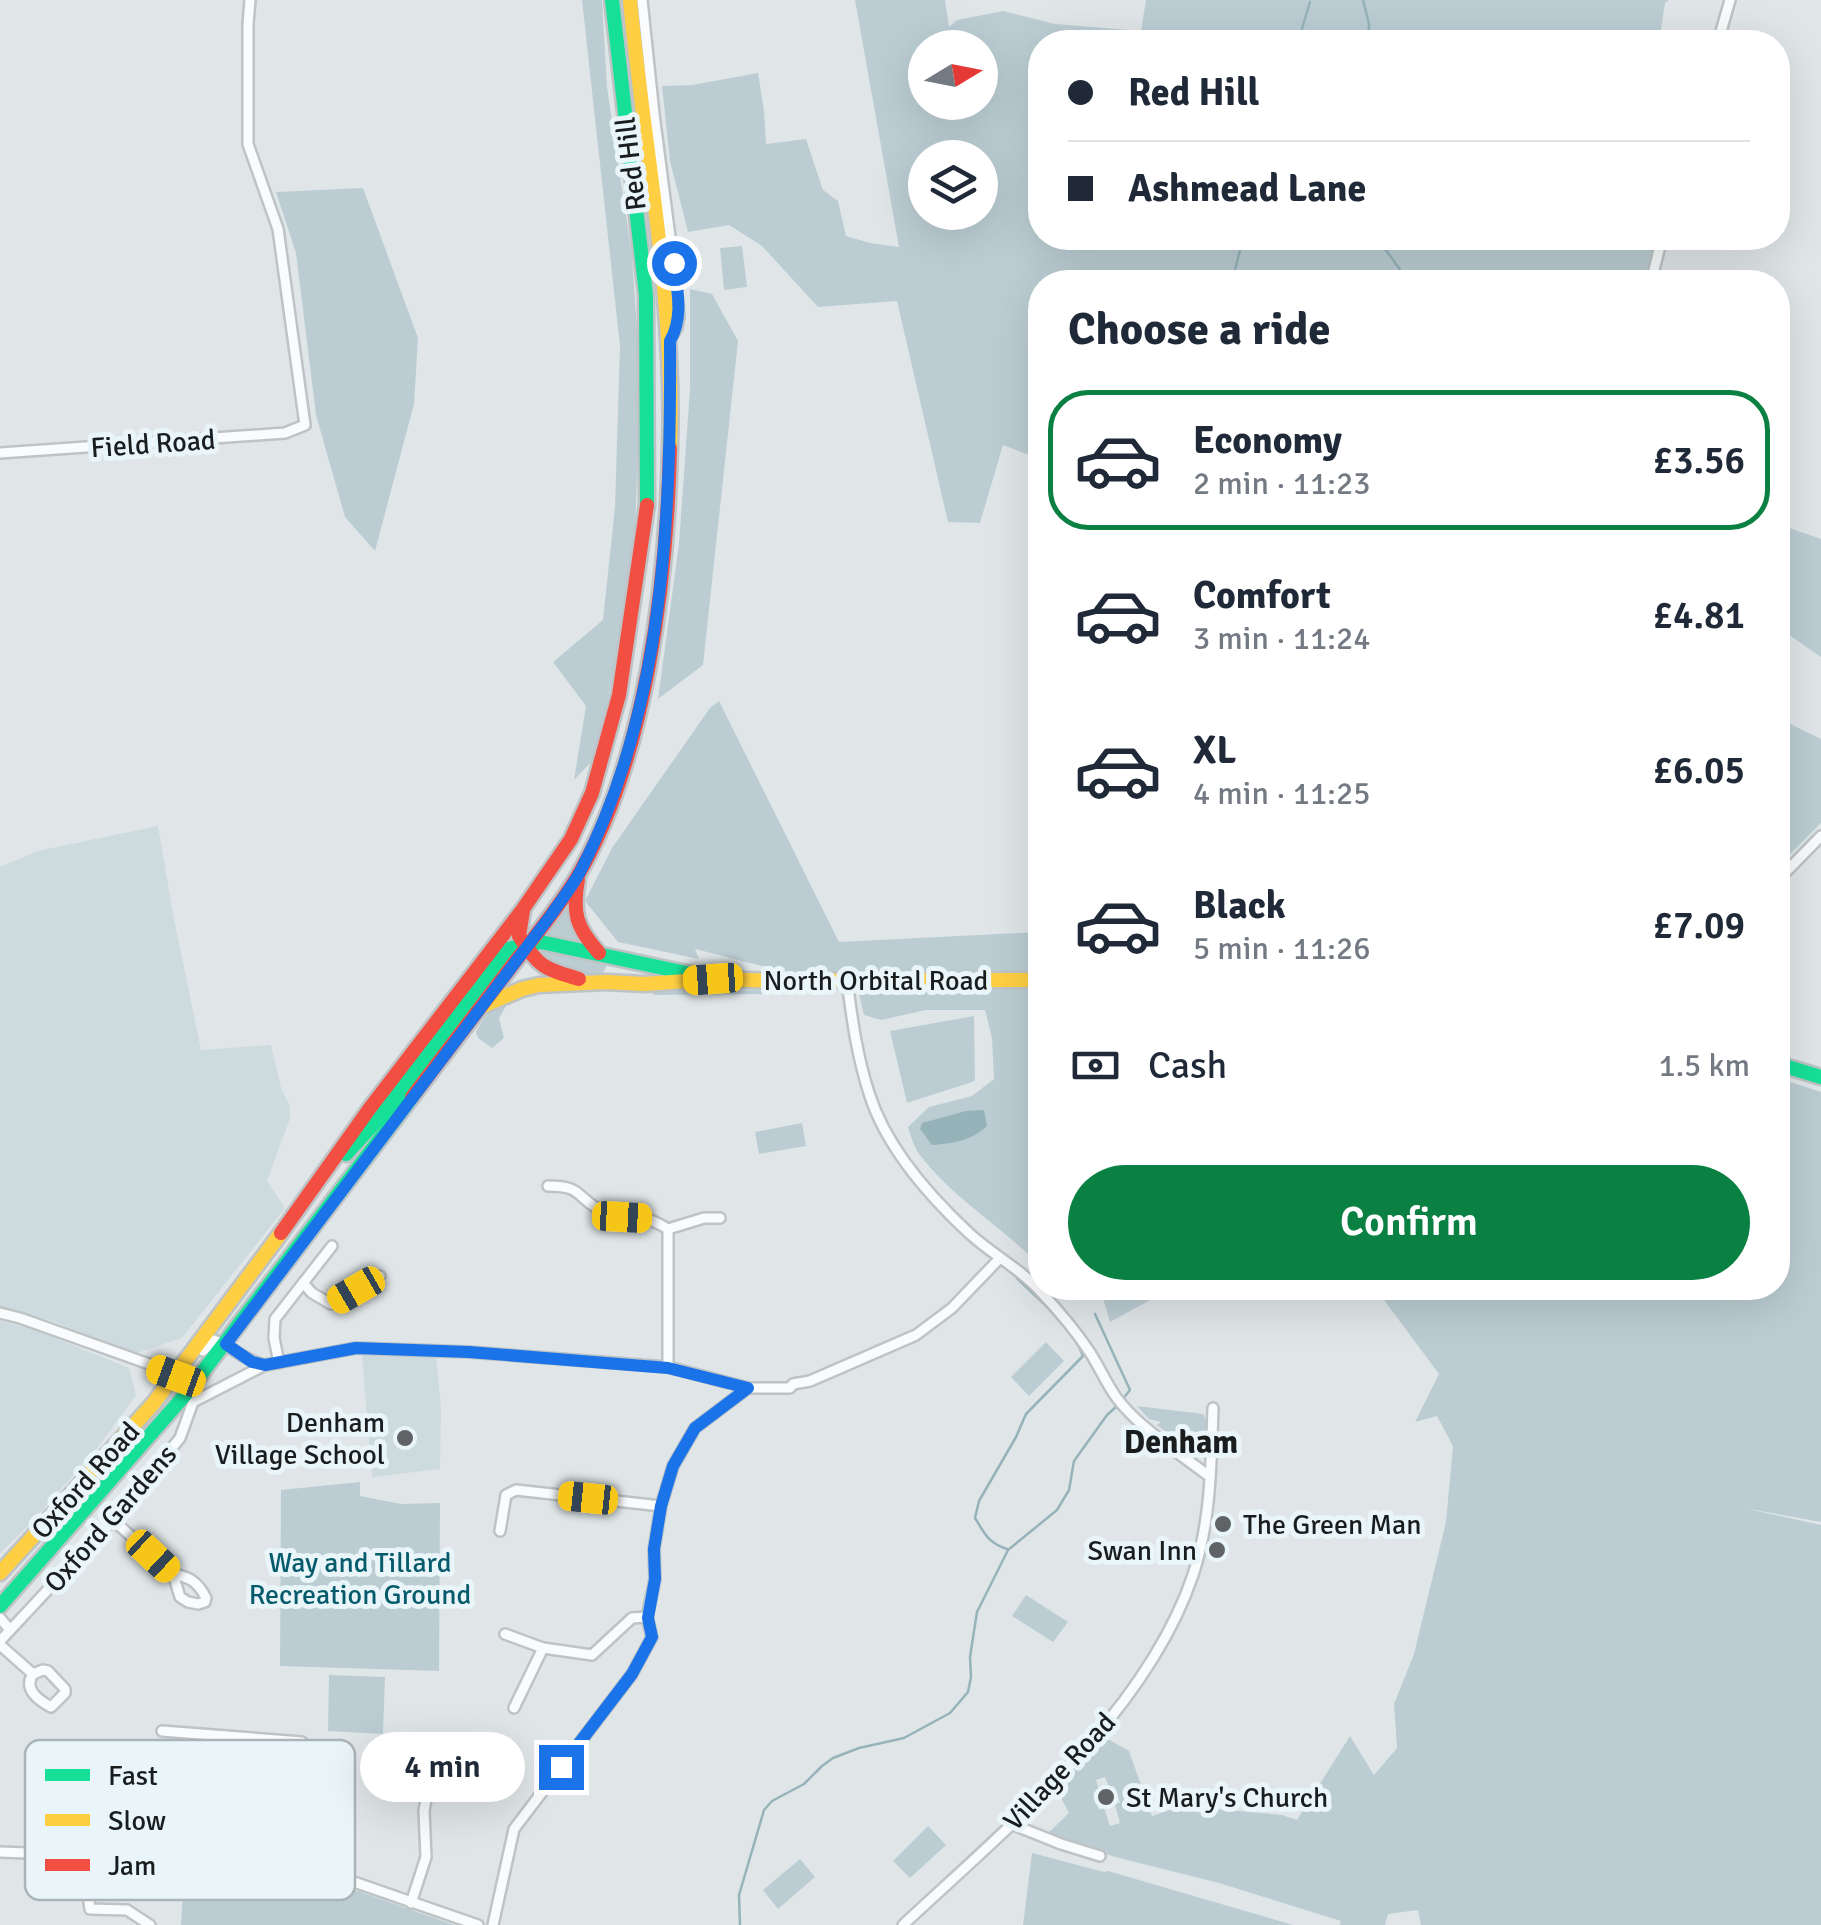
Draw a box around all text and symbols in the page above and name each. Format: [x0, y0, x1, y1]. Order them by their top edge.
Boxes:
north arrow [908, 30, 998, 120]
map controls [908, 30, 998, 230]
text: Red Hill [1128, 69, 1259, 116]
street label: Red Hill [608, 115, 654, 213]
button: layers [908, 140, 998, 230]
text: Ashmead Lane [1128, 165, 1366, 212]
route start [652, 241, 697, 286]
text: Choose a ride [1068, 302, 1331, 357]
icon: car [1073, 415, 1163, 505]
text: Economy [1193, 417, 1342, 464]
street label: Field Road [89, 423, 217, 465]
text: £3.56 [1652, 437, 1745, 484]
text: 2 min · 11:23 [1193, 464, 1371, 503]
icon: car [1073, 570, 1163, 660]
text: Comfort [1193, 572, 1331, 619]
text: £4.81 [1652, 592, 1745, 639]
text: 3 min · 11:24 [1193, 619, 1371, 658]
icon: car [1073, 725, 1163, 815]
text: XL [1193, 727, 1236, 774]
text: £6.05 [1652, 747, 1745, 794]
text: 4 min · 11:25 [1193, 774, 1371, 813]
icon: car [1073, 880, 1163, 970]
text: Black [1193, 882, 1286, 929]
text: £7.09 [1652, 902, 1745, 949]
text: 5 min · 11:26 [1193, 929, 1371, 968]
car [682, 962, 744, 996]
street label: North Orbital Road [764, 964, 988, 998]
icon: cash [1068, 1038, 1123, 1093]
text: Cash [1148, 1042, 1227, 1089]
text: 1.5 km [1658, 1046, 1750, 1085]
button: Confirm [1068, 1165, 1750, 1280]
car [591, 1200, 653, 1234]
car [323, 1262, 389, 1318]
car [143, 1352, 209, 1400]
place label: Denham Village School [215, 1406, 385, 1472]
street label: Oxford Road [24, 1415, 147, 1546]
district label: Denham [1124, 1423, 1238, 1462]
marker: Denham Village School [394, 1427, 416, 1449]
street label: Oxford Gardens [37, 1438, 184, 1599]
car [557, 1480, 619, 1516]
place label: The Green Man [1243, 1508, 1422, 1542]
marker: The Green Man [1212, 1513, 1234, 1535]
car [121, 1525, 185, 1587]
place label: Swan Inn [1088, 1534, 1197, 1568]
marker: Swan Inn [1206, 1539, 1228, 1561]
park label: Way and Tillard Recreation Ground [249, 1546, 471, 1612]
street label: Village Road [997, 1706, 1123, 1838]
callout: 4 min [361, 1732, 526, 1802]
legend [25, 1740, 355, 1900]
route end [539, 1745, 584, 1790]
text: 4 min [404, 1747, 481, 1786]
text: Fast [108, 1759, 158, 1793]
place label: St Mary's Church [1126, 1781, 1328, 1815]
marker: St Mary's Church [1095, 1786, 1117, 1808]
text: Slow [108, 1804, 166, 1838]
text: Jam [108, 1849, 156, 1883]

